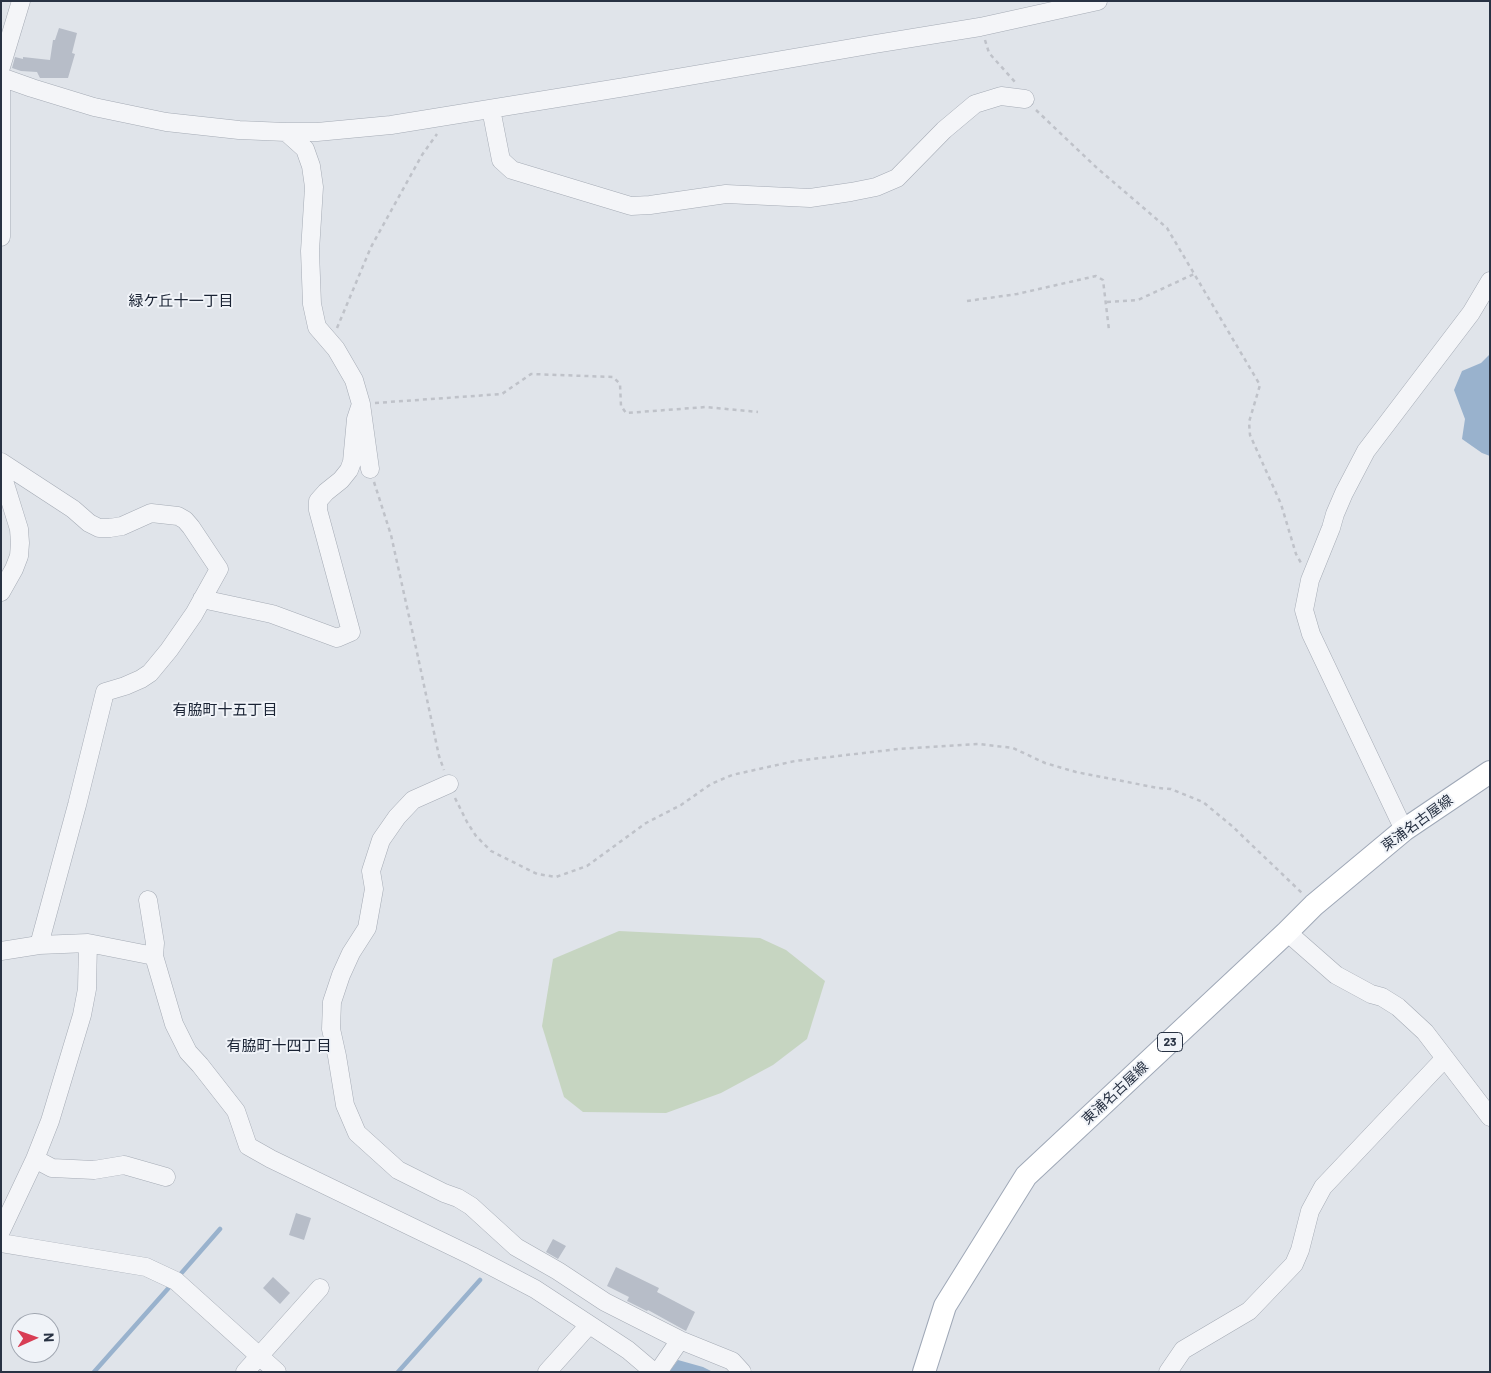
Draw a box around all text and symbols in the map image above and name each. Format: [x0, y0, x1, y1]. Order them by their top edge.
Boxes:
district label: 緑ケ丘十一丁目 [129, 292, 233, 310]
district label: 有脇町十五丁目 [173, 701, 277, 719]
street label: 東浦名古屋線 [1378, 792, 1456, 854]
road number: 23 [1158, 1032, 1182, 1052]
district label: 有脇町十四丁目 [227, 1037, 331, 1055]
street label: 東浦名古屋線 [1079, 1058, 1151, 1128]
north arrow [10, 1313, 60, 1363]
text: N [41, 1333, 58, 1342]

